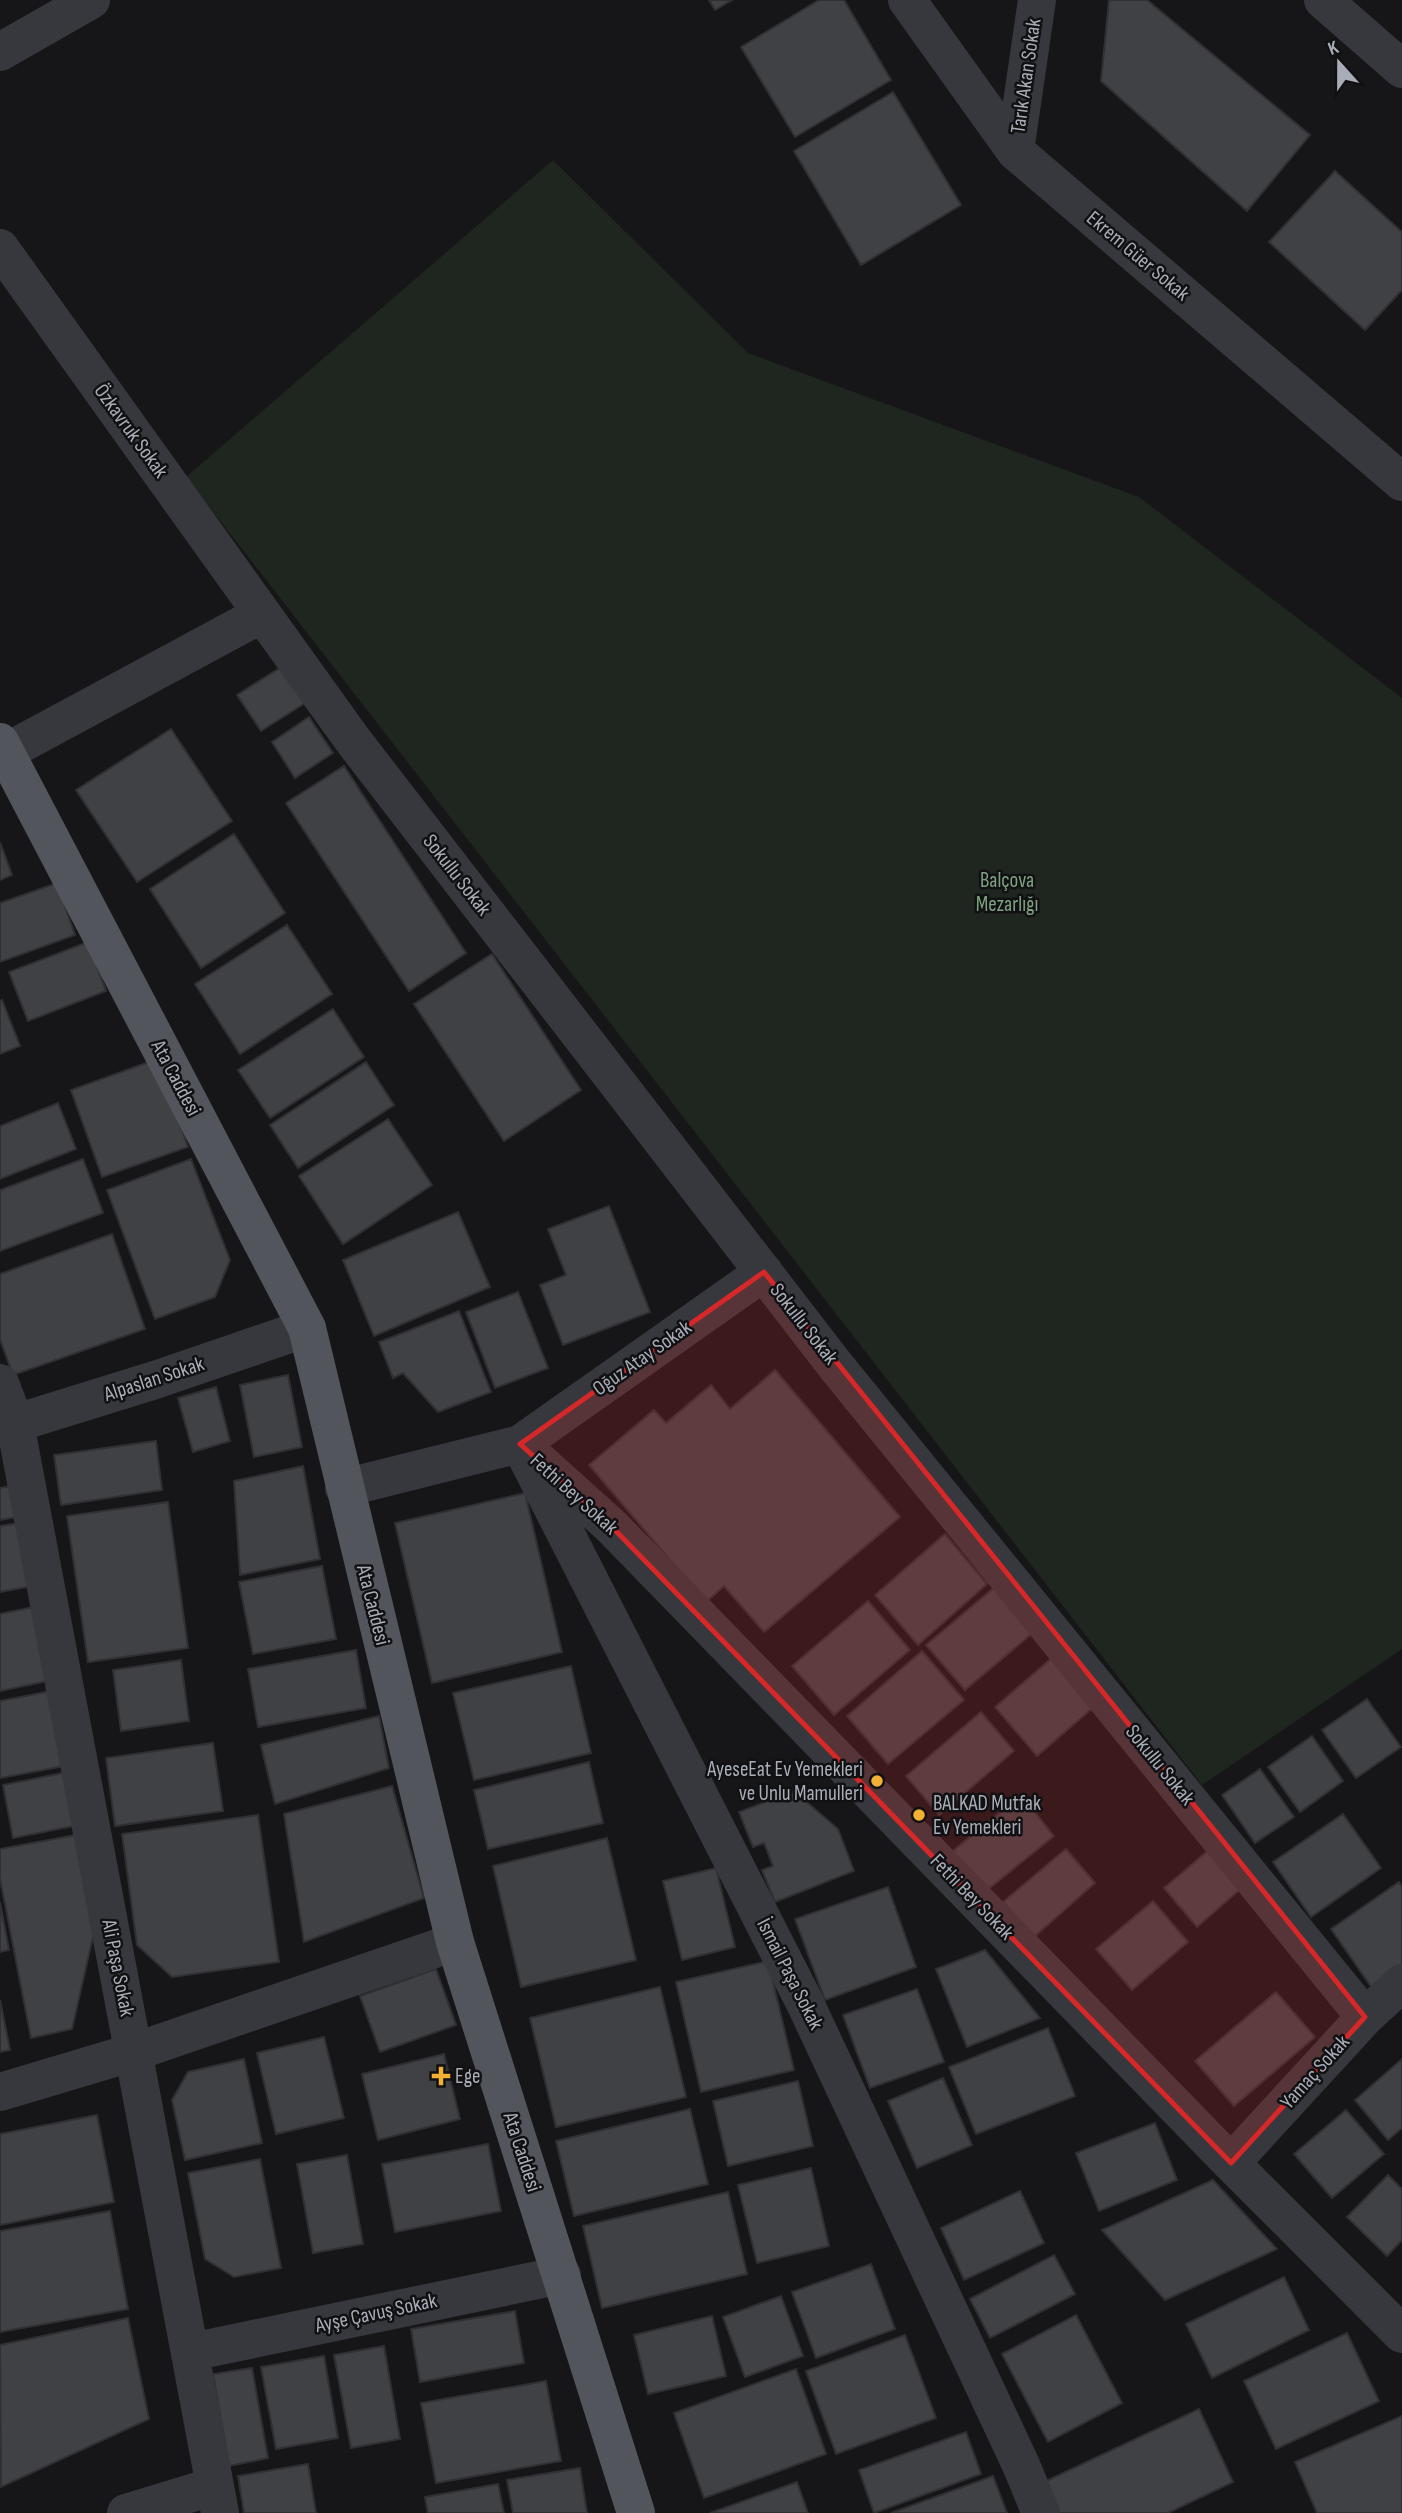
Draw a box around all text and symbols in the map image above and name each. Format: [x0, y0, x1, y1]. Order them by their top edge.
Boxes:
street label: Tarık Akan Sokak [1006, 17, 1046, 135]
north arrow [1304, 28, 1374, 98]
text: K [1325, 36, 1343, 61]
street label: Ekrem Güer Sokak [1081, 206, 1195, 306]
street label: Özkavruk Sokak [89, 379, 173, 483]
street label: Sokullu Sokak [418, 829, 496, 921]
park label: Balçova Mezarlığı [976, 868, 1038, 917]
street label: Ata Caddesi [145, 1035, 206, 1120]
street label: Sokullu Sokak [765, 1278, 843, 1370]
street label: Oğuz Atay Sokak [588, 1315, 696, 1401]
street label: Alpaslan Sokak [100, 1351, 207, 1407]
street label: Fethi Bey Sokak [525, 1448, 623, 1540]
street label: Ata Caddesi [351, 1561, 395, 1648]
street label: Sokullu Sokak [1120, 1720, 1200, 1810]
place label: AyeseEat Ev Yemekleri ve Unlu Mamulleri [706, 1757, 863, 1806]
marker: AyeseEat Ev Yemekleri ve Unlu Mamulleri [869, 1773, 885, 1789]
place label: BALKAD Mutfak Ev Yemekleri [933, 1791, 1041, 1840]
marker: BALKAD Mutfak Ev Yemekleri [911, 1807, 927, 1823]
street label: Fethi Bey Sokak [925, 1849, 1019, 1945]
street label: İsmail Paşa Sokak [751, 1914, 829, 2034]
street label: Ali Paşa Sokak [96, 1916, 140, 2019]
street label: Yamaç Sokak [1275, 2030, 1355, 2114]
place label: Ege [455, 2064, 480, 2089]
marker: Ege [433, 2068, 449, 2084]
street label: Ata Caddesi [497, 2108, 547, 2195]
street label: Ayşe Çavuş Sokak [312, 2288, 439, 2338]

